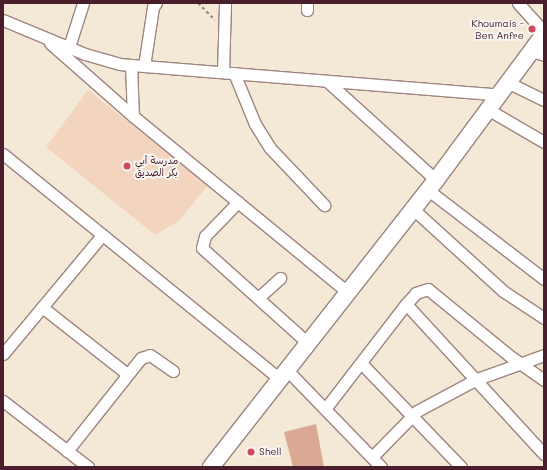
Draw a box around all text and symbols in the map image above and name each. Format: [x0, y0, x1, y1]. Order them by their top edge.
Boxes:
place label: Khoumais - Ben Anfre [471, 17, 524, 40]
marker: Khoumais - Ben Anfre [527, 24, 537, 34]
place label: مدرسة أبي بكر الصديق [135, 154, 178, 178]
marker: مدرسة أبي بكر الصديق [122, 161, 132, 171]
place label: Shell [259, 446, 281, 458]
marker: Shell [246, 447, 256, 457]

